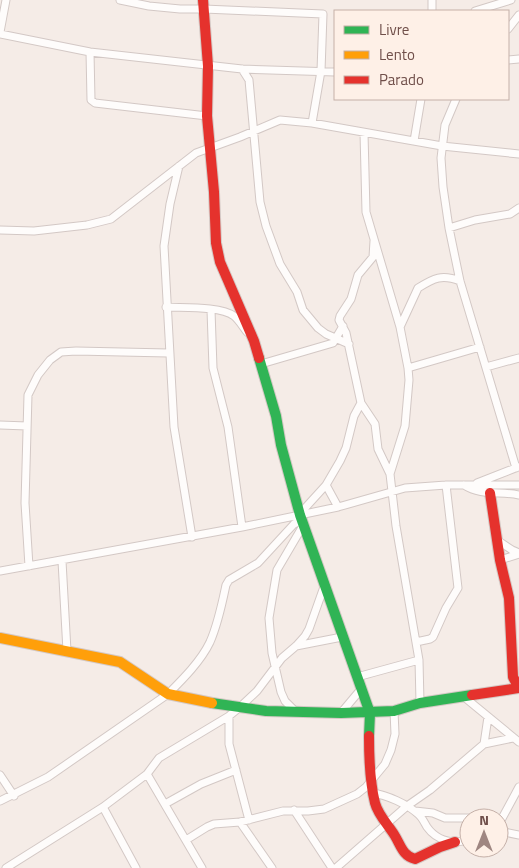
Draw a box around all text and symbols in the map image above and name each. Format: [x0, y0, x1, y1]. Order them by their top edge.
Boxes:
legend [334, 10, 509, 100]
text: Livre [379, 18, 409, 41]
text: Lento [379, 43, 415, 66]
text: Parado [379, 68, 424, 91]
north arrow [459, 808, 509, 858]
text: N [479, 809, 489, 830]

